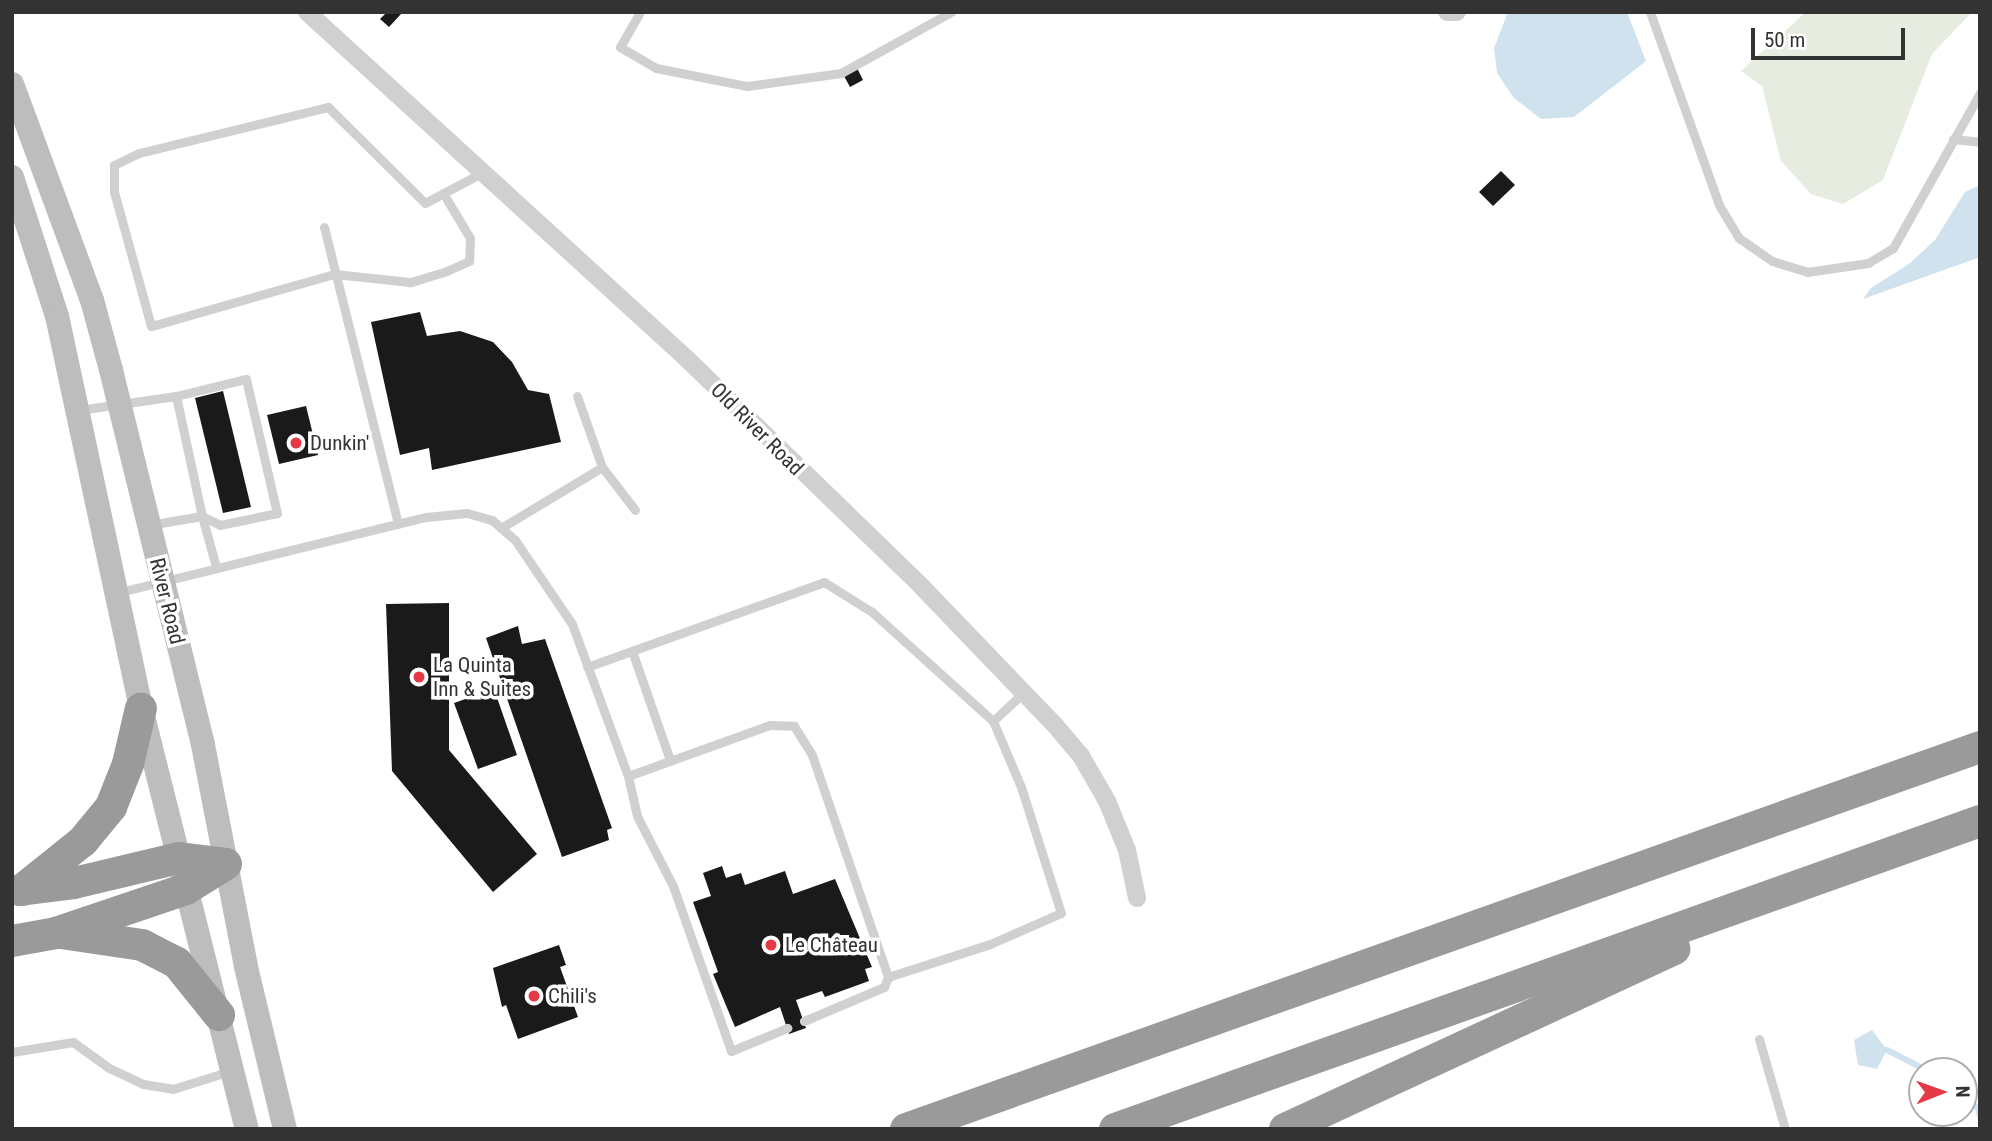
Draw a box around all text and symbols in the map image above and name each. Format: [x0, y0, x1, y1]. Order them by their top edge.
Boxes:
scale bar [1754, 14, 1908, 58]
text: 50 m [1764, 28, 1805, 52]
street label: Old River Road [705, 377, 809, 481]
place label: Dunkin' [310, 430, 369, 456]
marker: Dunkin' [288, 435, 304, 451]
street label: River Road [144, 555, 190, 647]
place label: La Quinta Inn & Suites [433, 652, 531, 702]
marker: La Quinta Inn & Suites [411, 669, 427, 685]
place label: Le Château [785, 932, 878, 958]
marker: Le Château [763, 937, 779, 953]
place label: Chili's [548, 983, 597, 1009]
marker: Chili's [526, 988, 542, 1004]
north arrow [1908, 1057, 1978, 1127]
text: N [1951, 1086, 1974, 1098]

